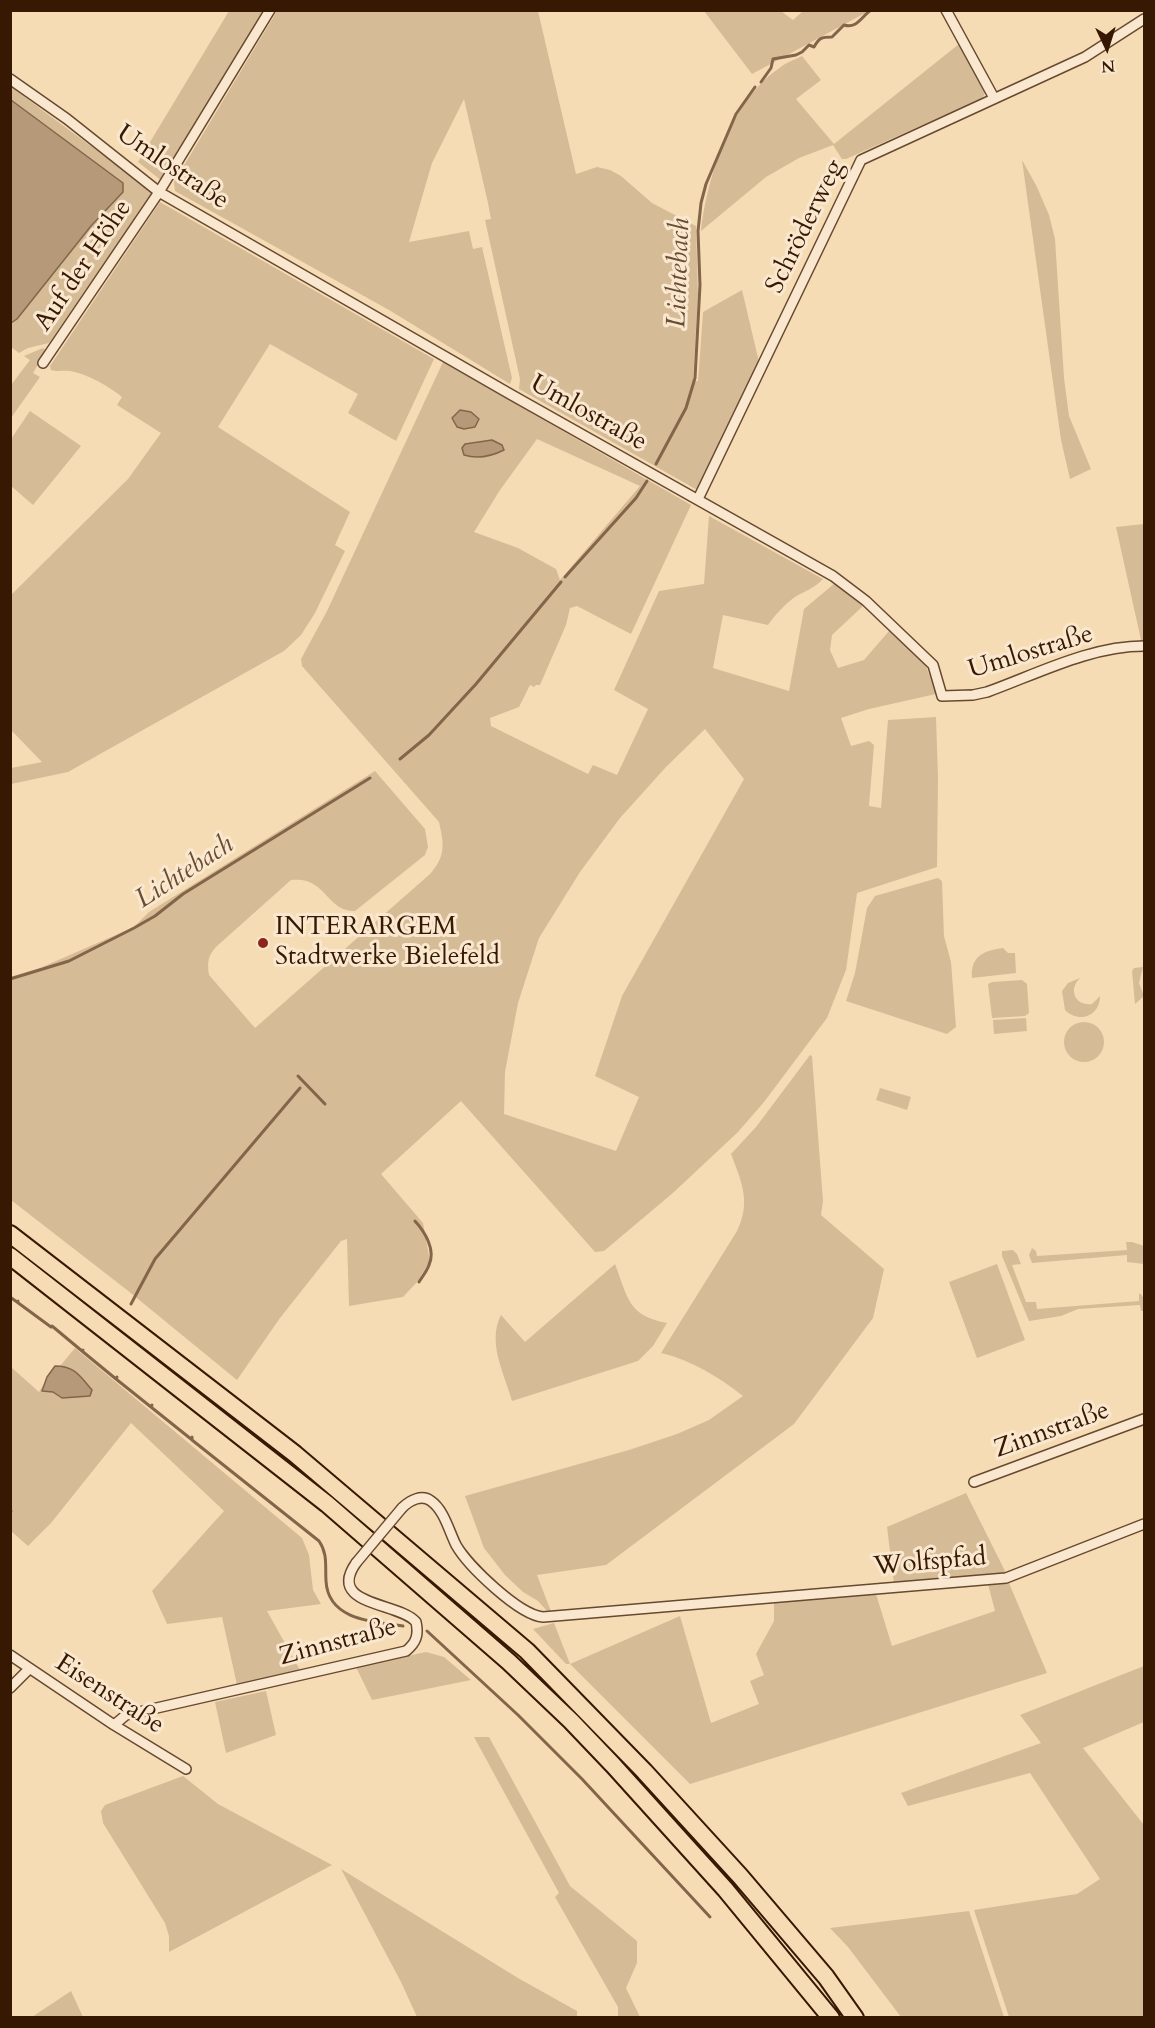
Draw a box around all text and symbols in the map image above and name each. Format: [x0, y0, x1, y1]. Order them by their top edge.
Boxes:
north arrow [1077, 18, 1137, 78]
text: N [1101, 54, 1116, 77]
street label: Umlostraße [110, 119, 234, 217]
street label: Schröderweg [760, 155, 852, 299]
street label: Auf der Höhe [29, 194, 139, 338]
water label: Lichtebach [662, 217, 698, 329]
street label: Umlostraße [524, 369, 652, 459]
street label: Umlostraße [965, 619, 1097, 687]
water label: Lichtebach [130, 829, 240, 917]
place label: INTERARGEM Stadtwerke Bielefeld [275, 912, 500, 974]
marker: INTERARGEM Stadtwerke Bielefeld [256, 936, 270, 950]
street label: Zinnstraße [990, 1396, 1114, 1466]
street label: Wolfspfad [872, 1543, 988, 1583]
street label: Zinnstraße [276, 1612, 400, 1674]
street label: Eisenstraße [49, 1648, 169, 1742]

